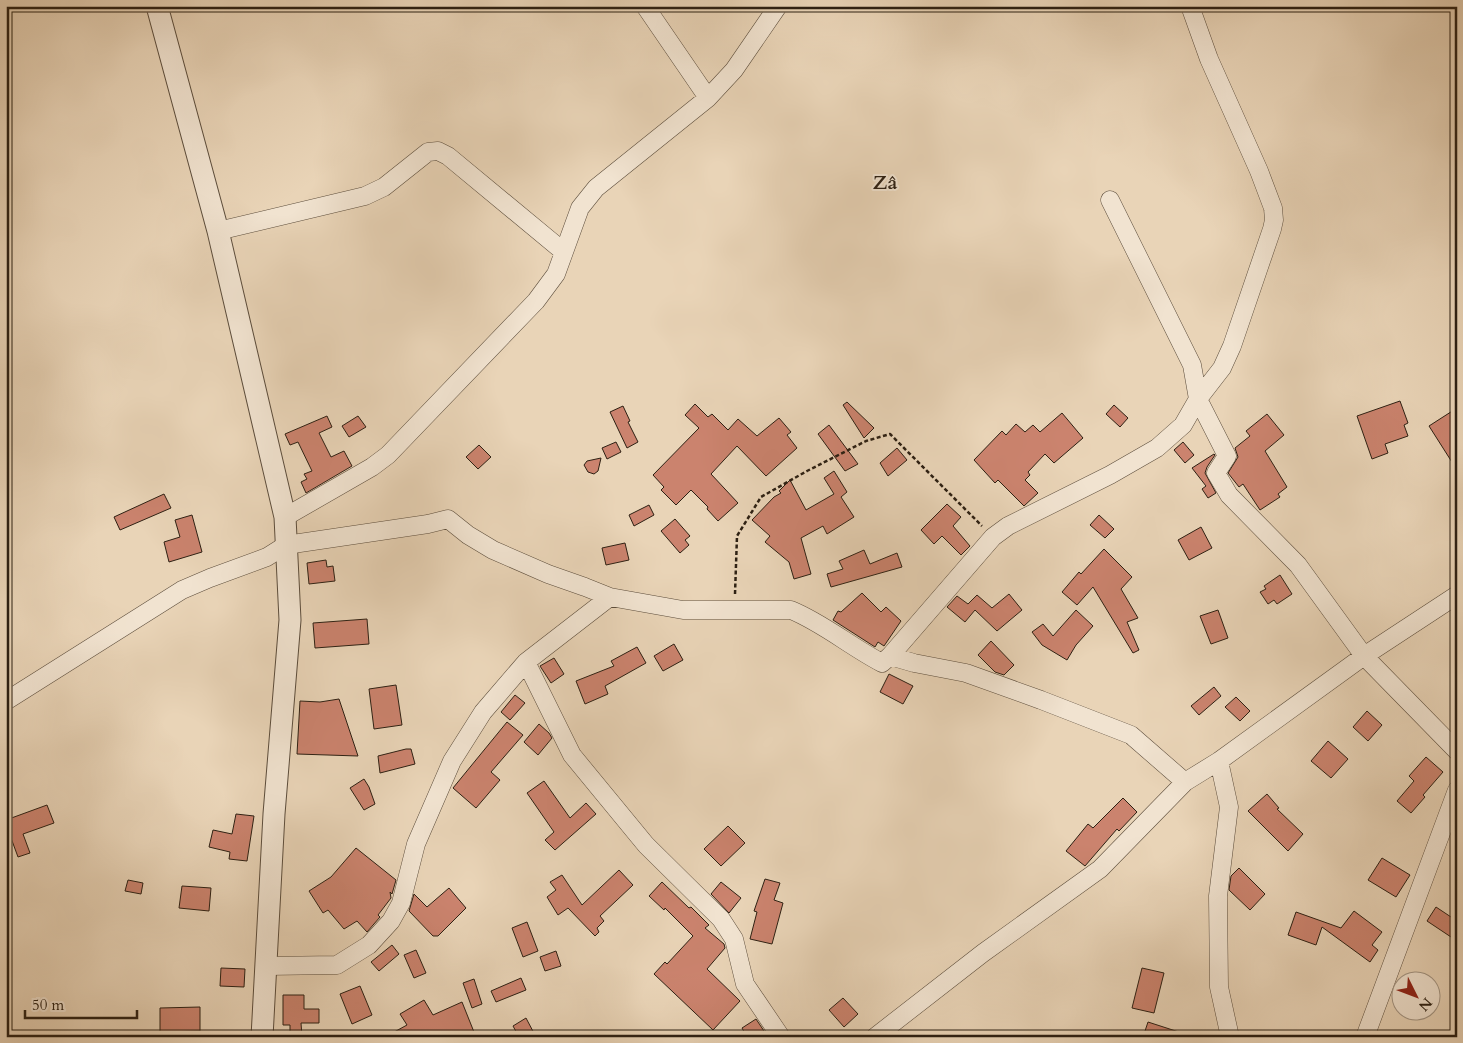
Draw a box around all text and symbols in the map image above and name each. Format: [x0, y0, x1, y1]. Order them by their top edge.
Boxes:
district label: Zâ [873, 169, 898, 196]
north arrow [1390, 970, 1440, 1020]
scale bar [25, 988, 138, 1020]
text: N [1414, 993, 1436, 1015]
text: 50 m [32, 995, 64, 1015]

